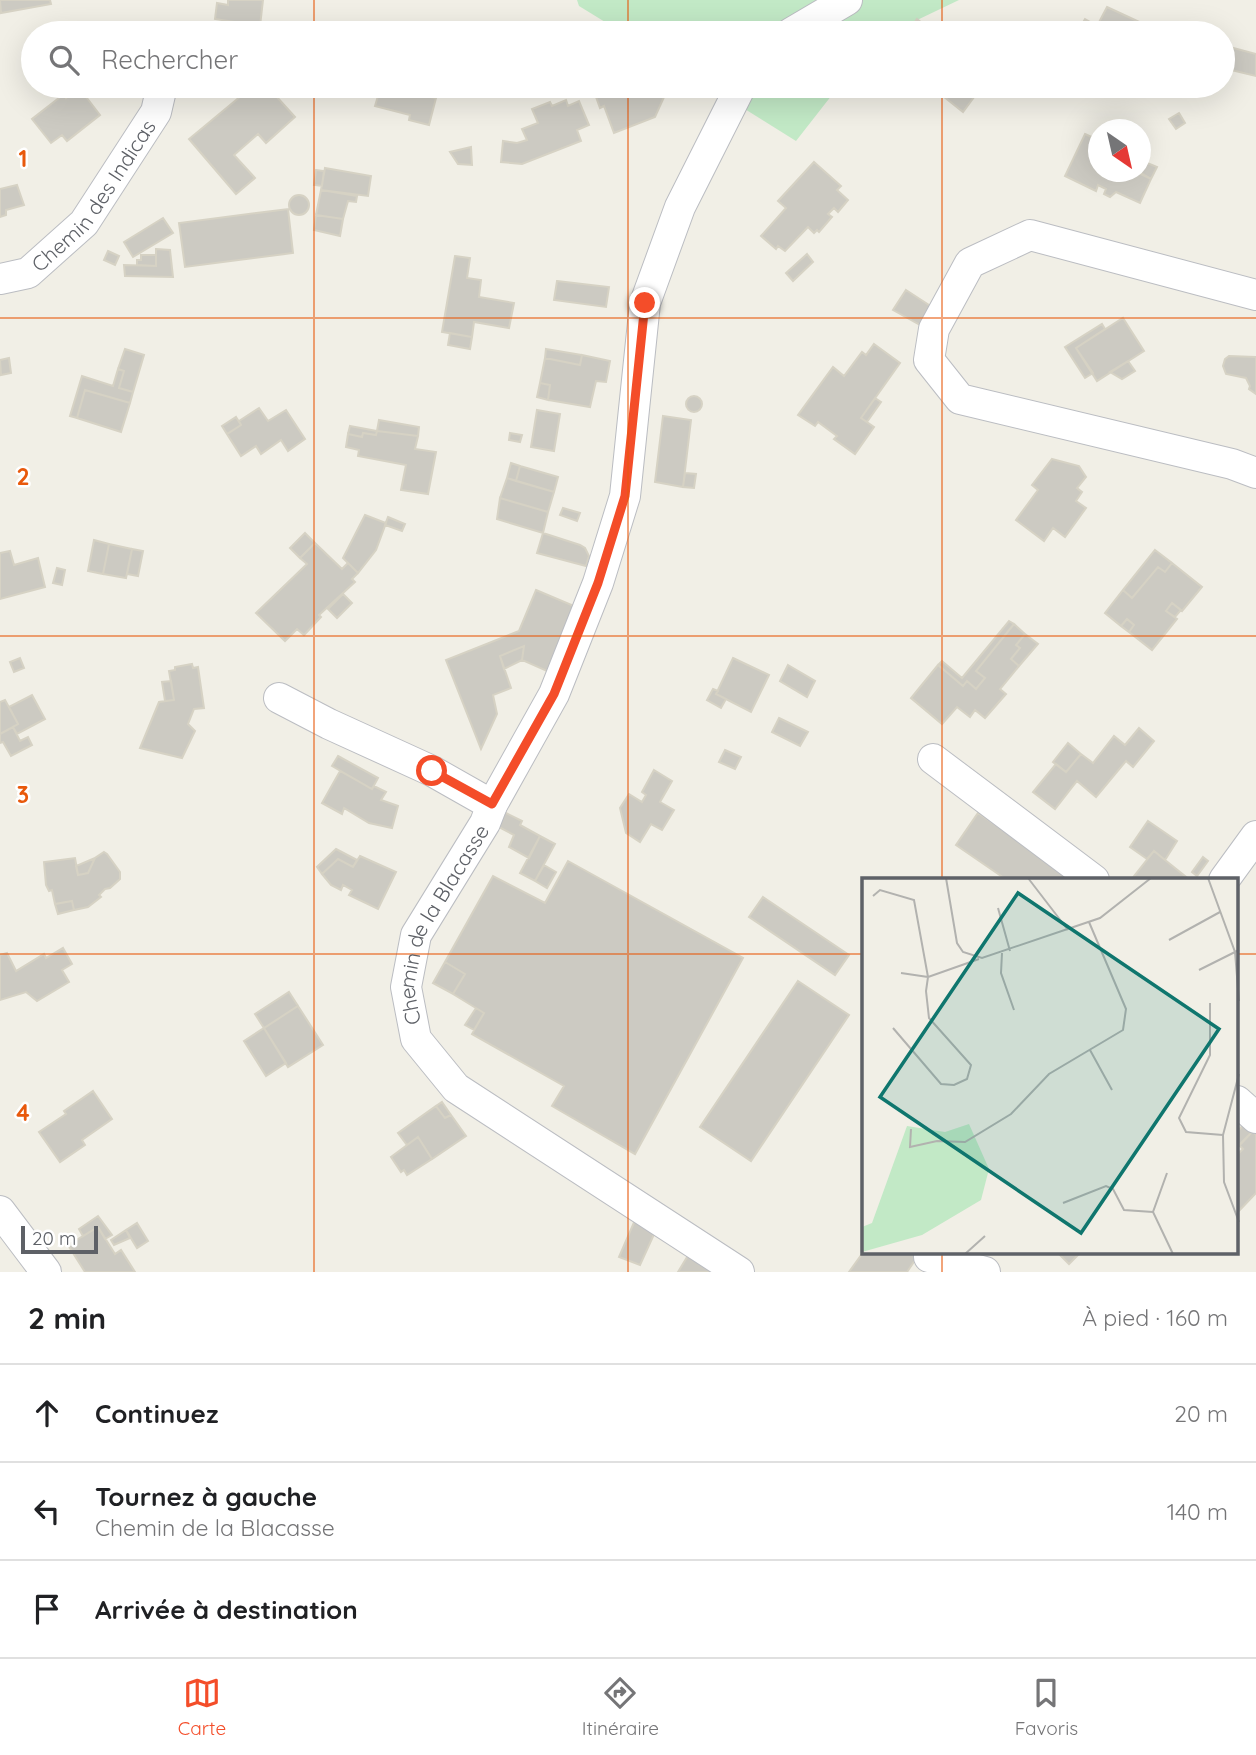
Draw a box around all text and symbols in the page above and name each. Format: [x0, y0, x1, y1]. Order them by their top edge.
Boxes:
search box [21, 21, 1235, 98]
icon: search [45, 41, 83, 79]
text: Rechercher [101, 43, 238, 76]
street label: Chemin des Indicas [26, 114, 161, 277]
north arrow [1088, 119, 1151, 182]
text: 1 [19, 144, 27, 173]
route end [629, 287, 660, 318]
text: 2 [16, 462, 30, 491]
route start [416, 755, 447, 786]
text: 3 [17, 780, 29, 809]
street label: Chemin de la Blacasse [393, 819, 494, 1027]
inset map [862, 878, 1238, 1254]
text: 4 [16, 1098, 30, 1127]
scale bar [21, 1223, 98, 1255]
text: 20 m [32, 1226, 76, 1250]
text: 2 min [28, 1299, 106, 1337]
text: À pied · 160 m [1082, 1303, 1228, 1332]
icon: ahead [28, 1394, 66, 1432]
text: Continuez [95, 1397, 218, 1430]
text: 20 m [1174, 1399, 1228, 1428]
text: Tournez à gauche [95, 1480, 317, 1513]
icon: left [28, 1492, 66, 1530]
text: 140 m [1167, 1497, 1228, 1526]
text: Chemin de la Blacasse [95, 1513, 335, 1542]
icon: arrive [28, 1590, 66, 1628]
text: Arrivée à destination [95, 1593, 358, 1626]
tab: Carte [178, 1674, 226, 1740]
tab: Itinéraire [582, 1674, 659, 1740]
tab: Favoris [1015, 1674, 1078, 1740]

